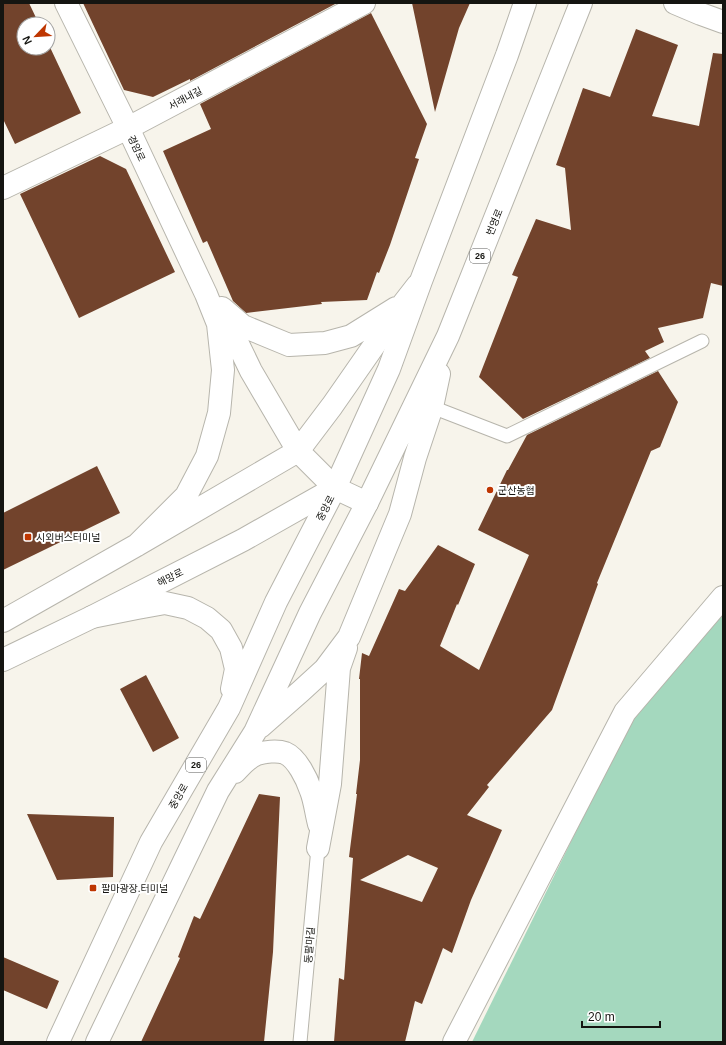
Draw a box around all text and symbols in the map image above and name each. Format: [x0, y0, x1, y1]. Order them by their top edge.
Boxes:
north arrow [16, 16, 56, 56]
text: N [20, 34, 34, 46]
street label: 서래내길 [166, 85, 204, 112]
street label: 경암로 [126, 133, 147, 163]
street label: 번영로 [484, 207, 505, 237]
road number: 26 [470, 249, 490, 263]
marker: 군산농협 [485, 485, 495, 495]
place label: 군산농협 [498, 485, 535, 496]
street label: 중앙로 [314, 493, 337, 523]
marker: 시외버스터미널 [23, 532, 33, 542]
place label: 시외버스터미널 [36, 532, 100, 543]
street label: 해망로 [155, 566, 185, 589]
road number: 26 [186, 758, 206, 772]
street label: 중앙로 [167, 782, 190, 811]
marker: 팔마광장.터미널 [88, 883, 98, 893]
place label: 팔마광장.터미널 [101, 883, 168, 894]
street label: 동팔마길 [302, 926, 317, 964]
scale bar [582, 1003, 660, 1029]
text: 20 m [588, 1010, 615, 1024]

